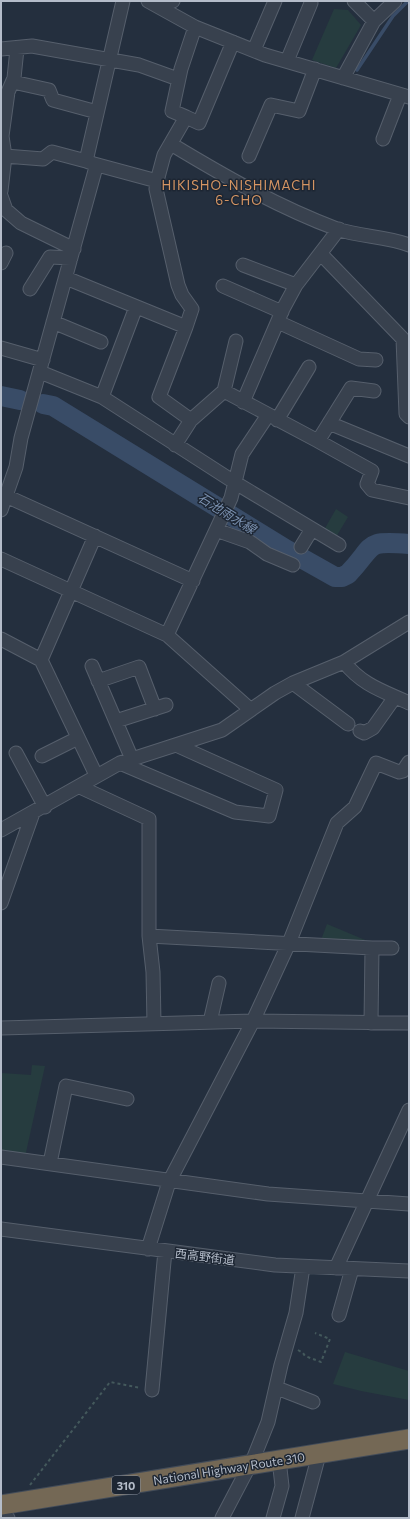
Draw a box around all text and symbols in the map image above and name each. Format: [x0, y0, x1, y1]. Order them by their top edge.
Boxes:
district label: HIKISHO-NISHIMACHI 6-CHO [162, 177, 316, 208]
water label: 石池雨水線 [195, 489, 260, 538]
street label: 西高野街道 [174, 1245, 236, 1267]
street label: National Highway Route 310 [152, 1449, 306, 1487]
road number: 310 [112, 1476, 140, 1494]

